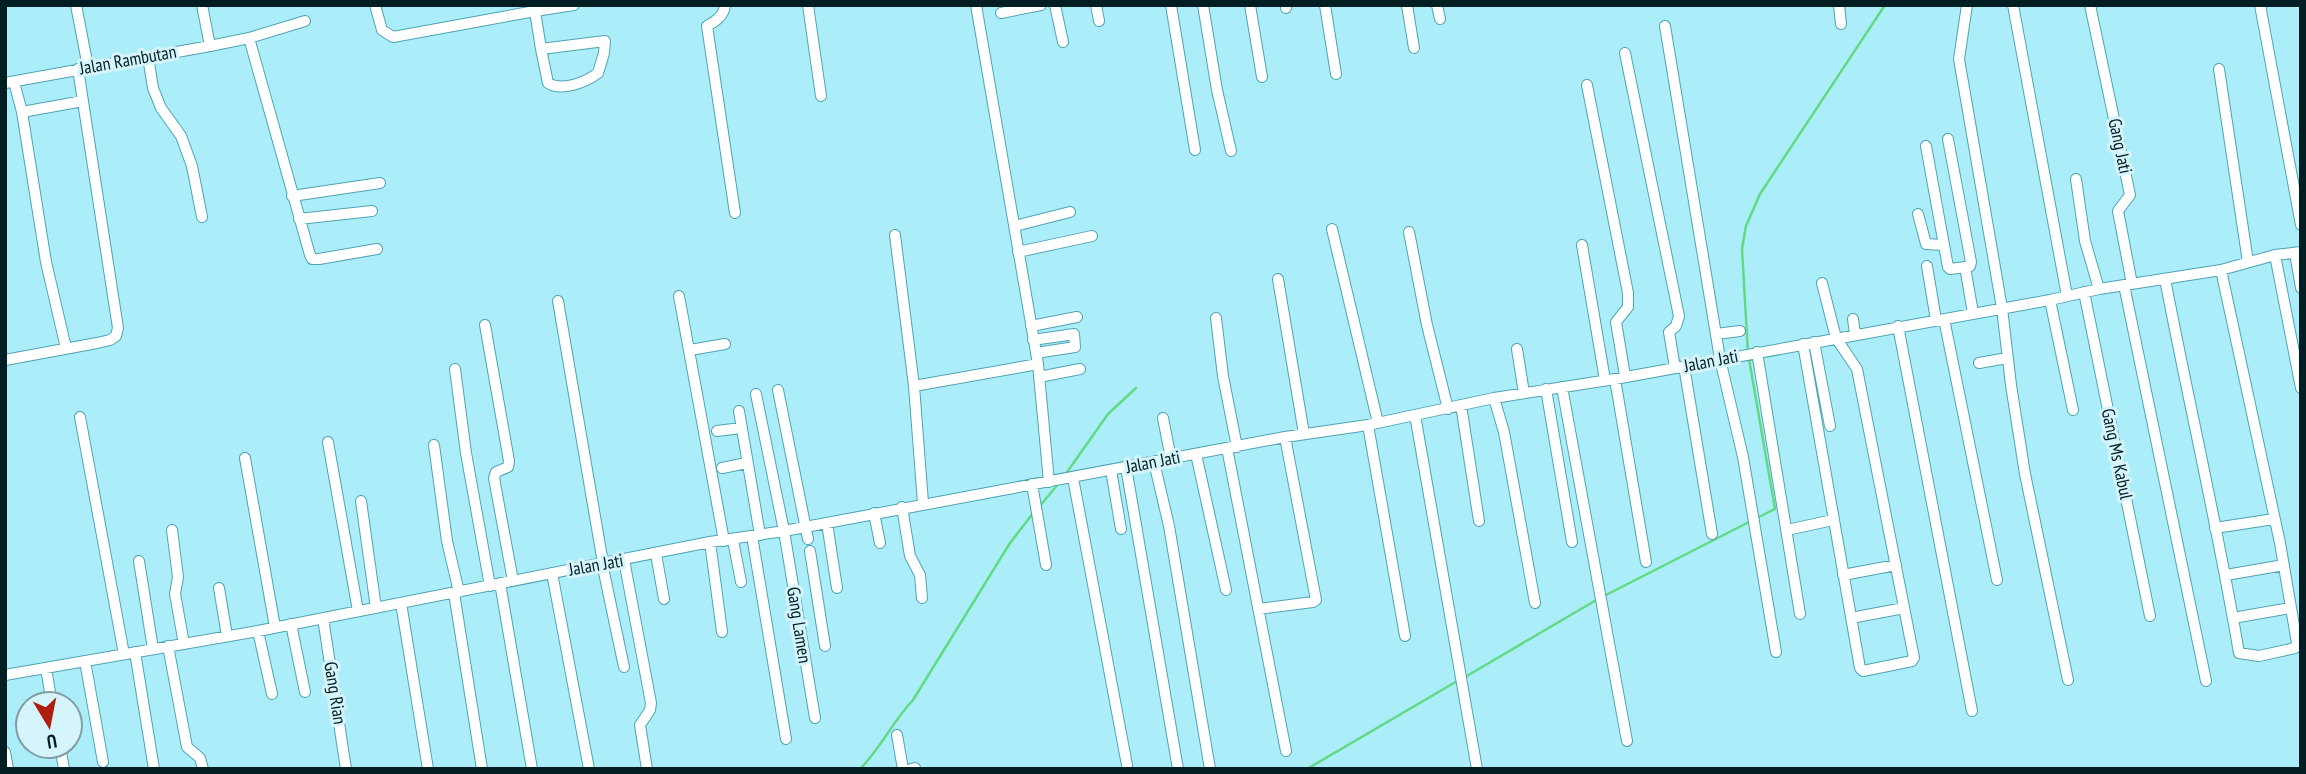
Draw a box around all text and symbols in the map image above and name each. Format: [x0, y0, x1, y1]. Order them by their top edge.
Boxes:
street label: Jalan Rambutan [77, 40, 178, 80]
street label: Gang Jati [2103, 116, 2138, 176]
street label: Jalan Jati [1681, 344, 1740, 377]
street label: Gang Ms Kabul [2097, 406, 2139, 502]
street label: Jalan Jati [1123, 445, 1182, 478]
street label: Jalan Jati [566, 548, 625, 581]
street label: Gang Lamen [782, 585, 817, 665]
street label: Gang Rian [319, 660, 352, 726]
north arrow [14, 690, 84, 760]
text: U [45, 729, 59, 754]

